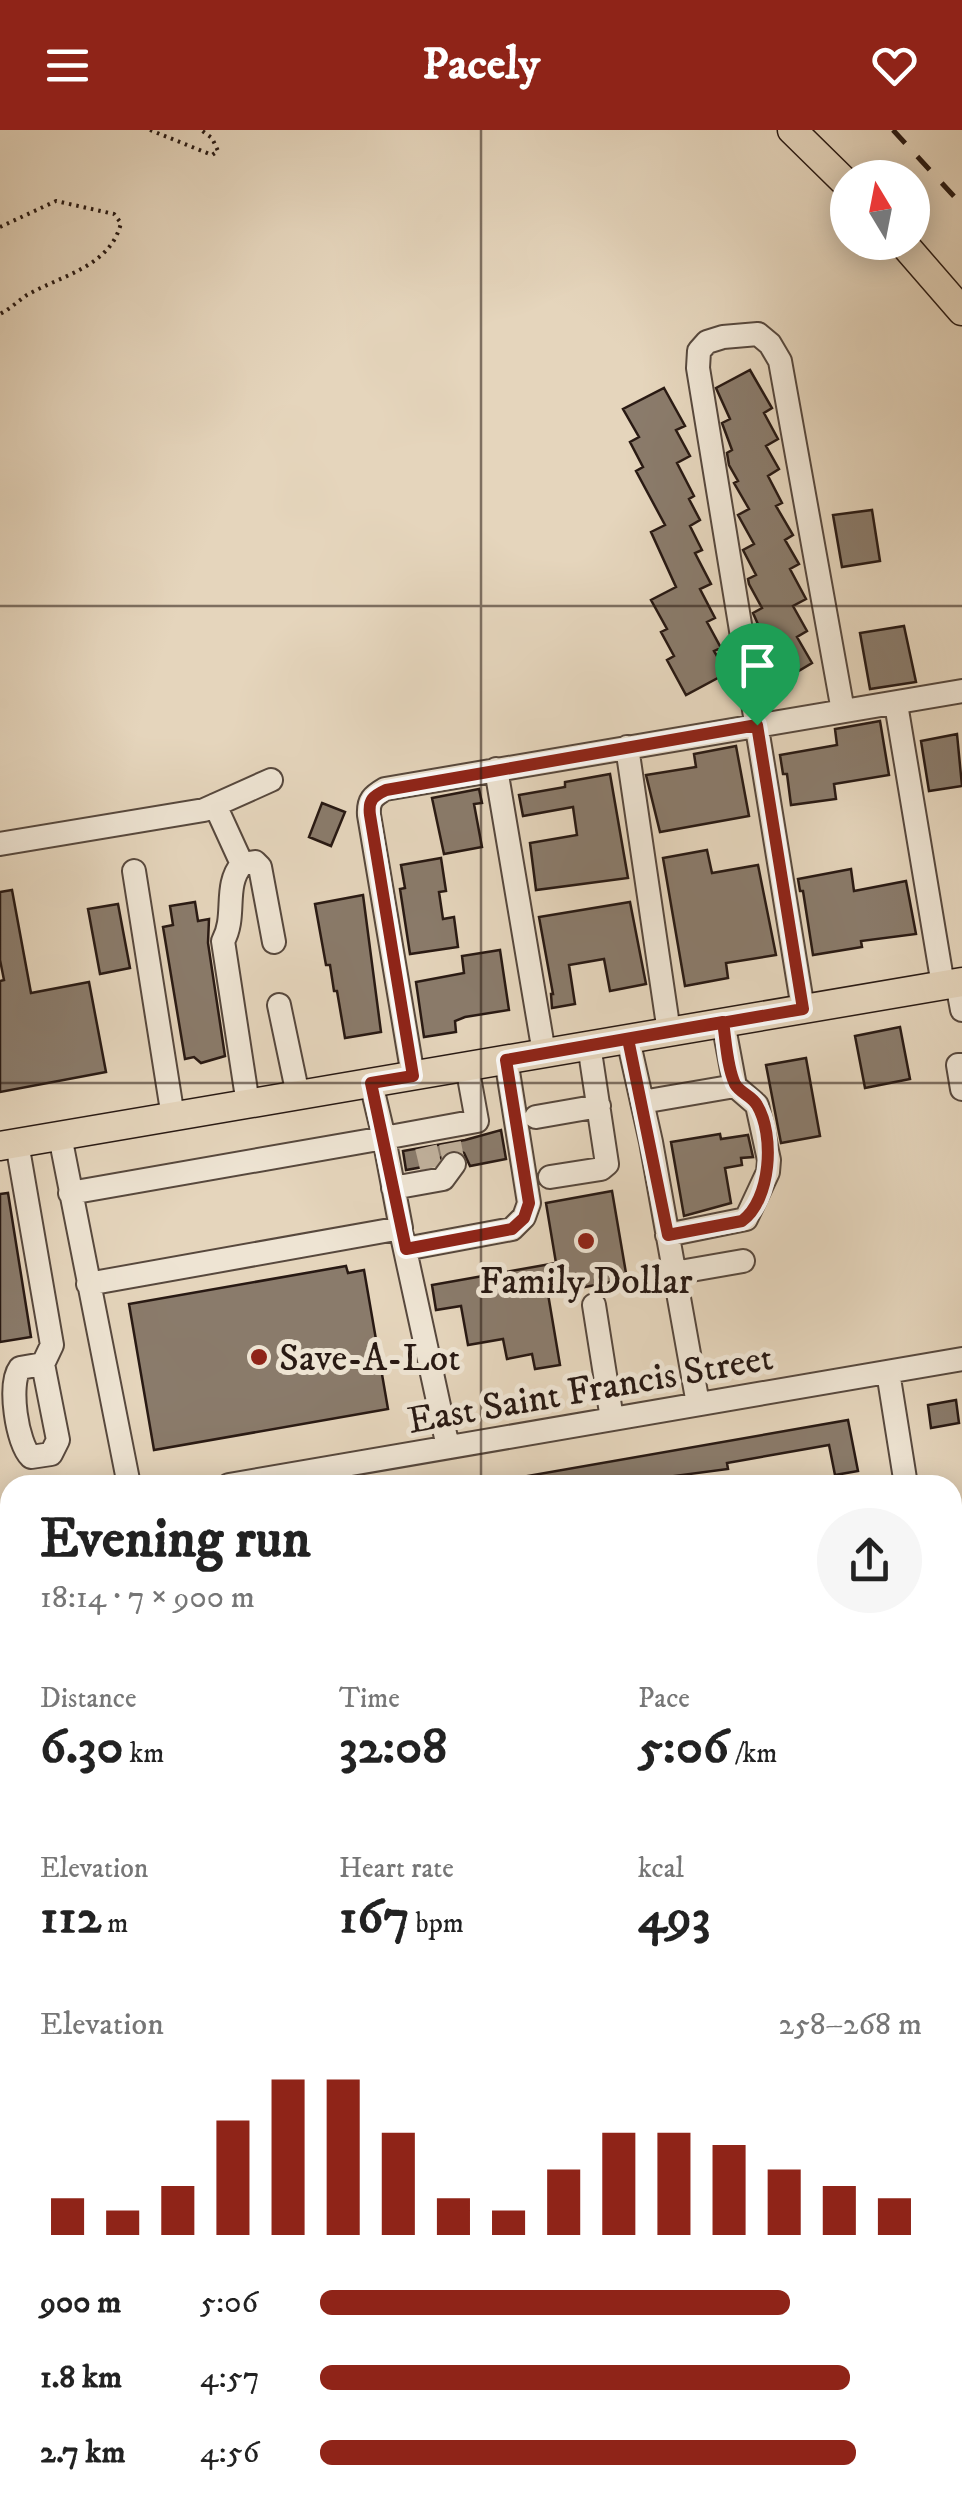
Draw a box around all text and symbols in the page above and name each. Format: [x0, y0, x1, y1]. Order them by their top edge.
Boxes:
text: Pacely [422, 37, 540, 93]
icon: menu [40, 38, 95, 93]
icon: heart [867, 38, 922, 93]
north arrow [830, 160, 930, 260]
map controls [830, 160, 930, 260]
pin [715, 623, 800, 726]
icon: arrive [730, 638, 785, 693]
marker: Family Dollar [575, 1230, 597, 1252]
place label: Family Dollar [479, 1258, 693, 1306]
street label: East Saint Francis Street [404, 1334, 777, 1446]
place label: Save-A-Lot [279, 1335, 460, 1383]
marker: Save-A-Lot [248, 1346, 270, 1368]
text: Evening run [40, 1506, 311, 1575]
button: share [817, 1508, 922, 1613]
text: 18:14 · 7 × 900 m [40, 1578, 255, 1618]
text: Distance [40, 1681, 136, 1716]
text: Time [339, 1681, 400, 1716]
text: Pace [638, 1681, 690, 1716]
text: 6.30 [40, 1716, 123, 1779]
text: 32:08 [339, 1716, 447, 1779]
text: 5:06 [638, 1716, 729, 1779]
text: km [123, 1736, 164, 1771]
text: /km [729, 1736, 777, 1771]
text: Elevation [40, 1851, 148, 1886]
text: Heart rate [339, 1851, 454, 1886]
text: kcal [638, 1851, 684, 1886]
text: 112 [40, 1886, 101, 1949]
text: 167 [339, 1886, 410, 1949]
text: 493 [638, 1886, 710, 1949]
text: m [101, 1906, 128, 1941]
text: bpm [410, 1906, 464, 1941]
text: Elevation [40, 2005, 164, 2045]
text: 258–268 m [779, 2005, 922, 2045]
text: 900 m [40, 2283, 121, 2323]
text: 5:06 [200, 2283, 258, 2323]
text: 1.8 km [40, 2358, 122, 2398]
text: 4:57 [200, 2358, 260, 2398]
text: 2.7 km [40, 2433, 126, 2473]
text: 4:56 [200, 2433, 259, 2473]

